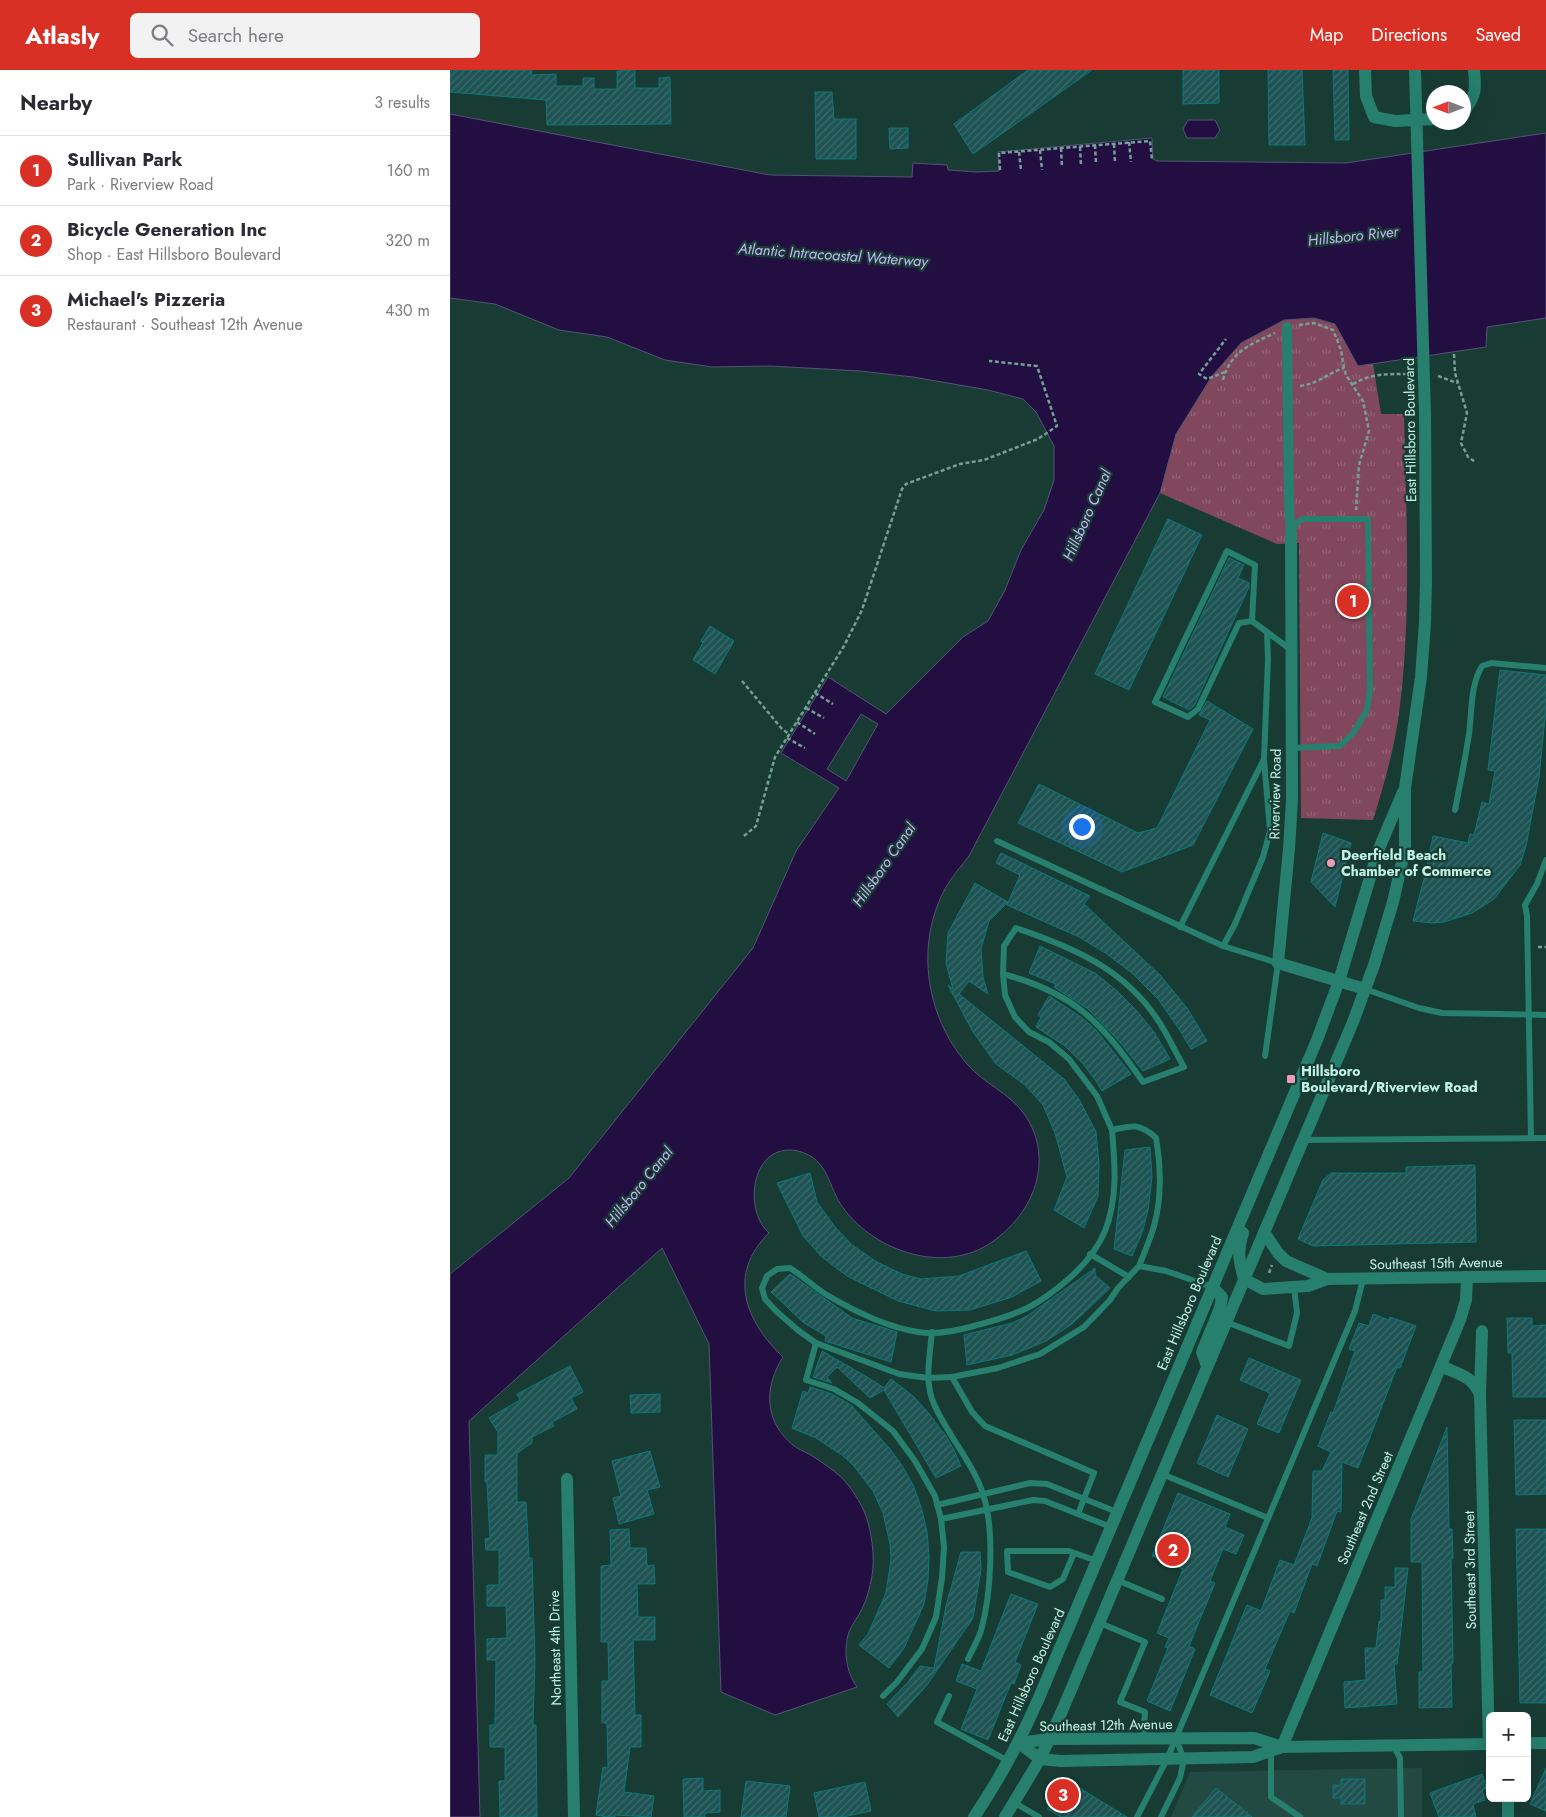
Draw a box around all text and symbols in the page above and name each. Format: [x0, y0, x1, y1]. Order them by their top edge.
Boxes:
search box [130, 13, 480, 58]
text: Atlasly [25, 18, 100, 53]
icon: search [148, 21, 176, 49]
text: Search here [188, 22, 284, 49]
text: Map [1310, 22, 1343, 48]
text: Directions [1371, 22, 1447, 48]
text: Saved [1475, 22, 1521, 48]
north arrow [1426, 85, 1471, 130]
text: Nearby [20, 88, 92, 118]
text: 3 results [374, 91, 430, 114]
text: Sullivan Park [67, 146, 182, 173]
text: 1 [32, 159, 40, 182]
text: 160 m [387, 159, 430, 182]
text: Park · Riverview Road [67, 173, 213, 196]
text: Bicycle Generation Inc [67, 216, 267, 243]
water label: Hillsboro River [1307, 220, 1400, 252]
text: 2 [31, 229, 41, 252]
text: 320 m [385, 229, 430, 252]
water label: Atlantic Intracoastal Waterway [736, 237, 930, 273]
text: Shop · East Hillsboro Boulevard [67, 243, 281, 266]
text: Michael's Pizzeria [67, 286, 225, 313]
text: 3 [31, 299, 41, 322]
text: 430 m [385, 299, 430, 322]
text: Restaurant · Southeast 12th Avenue [67, 313, 303, 336]
street label: East Hillsboro Boulevard [1399, 358, 1421, 502]
water label: Hillsboro Canal [1057, 465, 1117, 564]
pin: 1 [1337, 582, 1369, 620]
street label: Riverview Road [1264, 749, 1286, 839]
your location [1069, 814, 1095, 840]
water label: Hillsboro Canal [847, 818, 921, 911]
place label: Deerfield Beach Chamber of Commerce [1341, 845, 1491, 881]
marker: Deerfield Beach Chamber of Commerce [1325, 857, 1337, 869]
place label: Hillsboro Boulevard/Riverview Road [1301, 1061, 1478, 1097]
marker: Hillsboro Boulevard/Riverview Road [1285, 1073, 1297, 1085]
water label: Hillsboro Canal [600, 1142, 679, 1232]
street label: East Hillsboro Boulevard [1152, 1233, 1226, 1373]
street label: Southeast 15th Avenue [1369, 1252, 1503, 1274]
street label: Southeast 2nd Street [1332, 1448, 1398, 1568]
street label: Southeast 3rd Street [1459, 1510, 1481, 1629]
pin: 2 [1157, 1531, 1189, 1569]
street label: Northeast 4th Drive [544, 1590, 566, 1706]
street label: East Hillsboro Boulevard [993, 1605, 1069, 1745]
map controls [1486, 1712, 1531, 1802]
button: + [1486, 1712, 1531, 1757]
street label: Southeast 12th Avenue [1039, 1714, 1173, 1736]
button: − [1486, 1757, 1531, 1802]
pin: 3 [1047, 1776, 1079, 1814]

